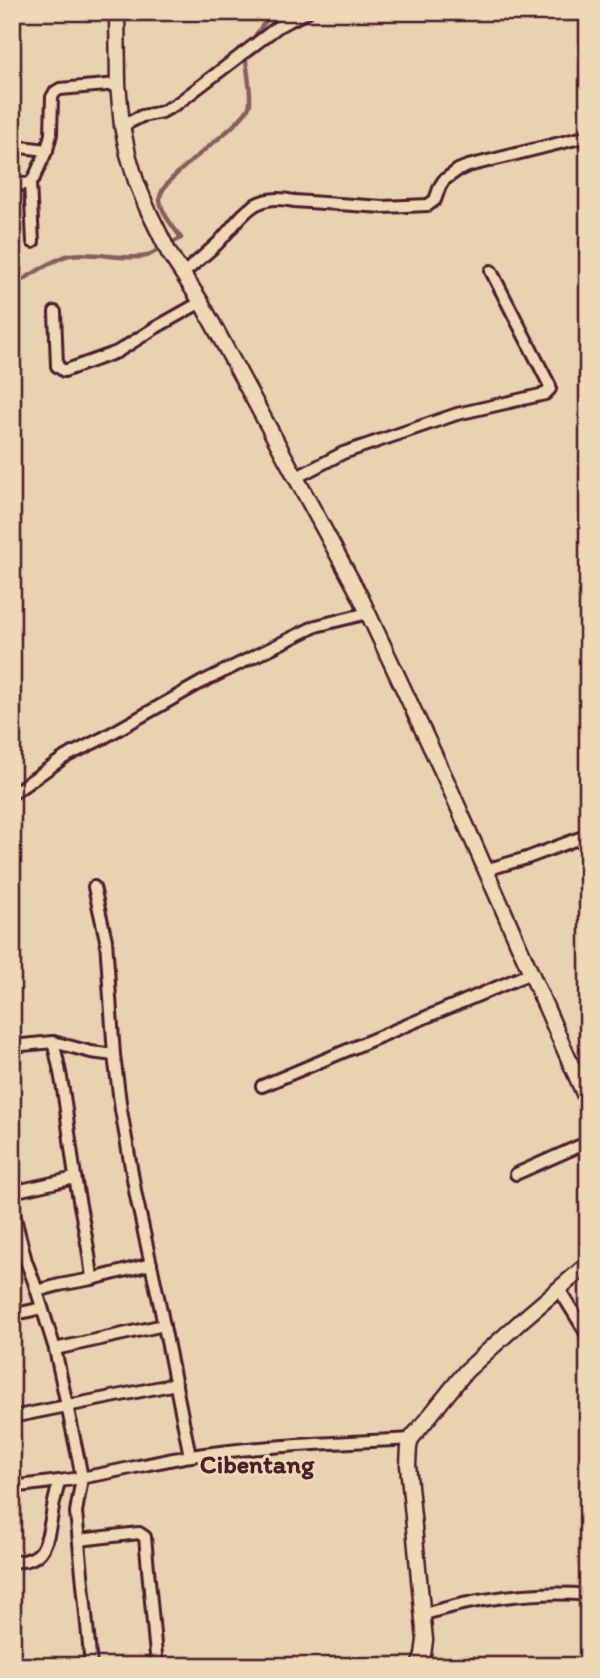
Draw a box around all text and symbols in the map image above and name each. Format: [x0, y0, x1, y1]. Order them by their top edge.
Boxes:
district label: Cibentang [200, 1448, 315, 1480]

